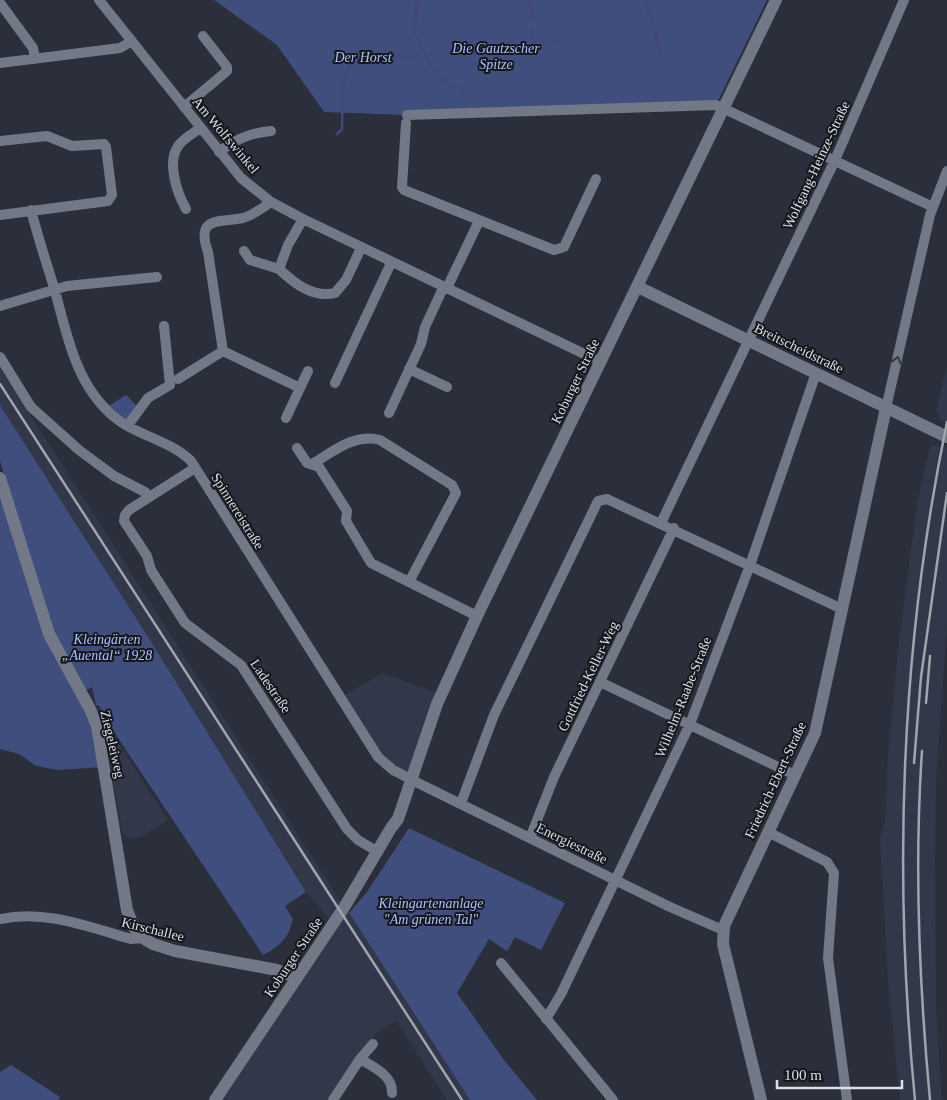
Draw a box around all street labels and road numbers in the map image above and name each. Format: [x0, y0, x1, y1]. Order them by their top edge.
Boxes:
street label: Am Wolfswinkel [189, 94, 262, 177]
street label: Wolfgang-Heinze-Straße [780, 99, 853, 232]
street label: Breitscheidstraße [752, 320, 846, 376]
street label: Koburger Straße [548, 336, 603, 426]
street label: Spinnereistraße [208, 470, 267, 552]
street label: Gottfried-Keller-Weg [555, 619, 622, 734]
street label: Wilhelm-Raabe-Straße [652, 635, 714, 760]
street label: Ladestraße [247, 657, 294, 716]
street label: Ziegeleiweg [97, 709, 128, 780]
street label: Friedrich-Ebert-Straße [742, 720, 809, 841]
street label: Energiestraße [534, 820, 610, 867]
street label: Kirschallee [120, 914, 186, 944]
street label: Koburger Straße [261, 915, 326, 1000]

